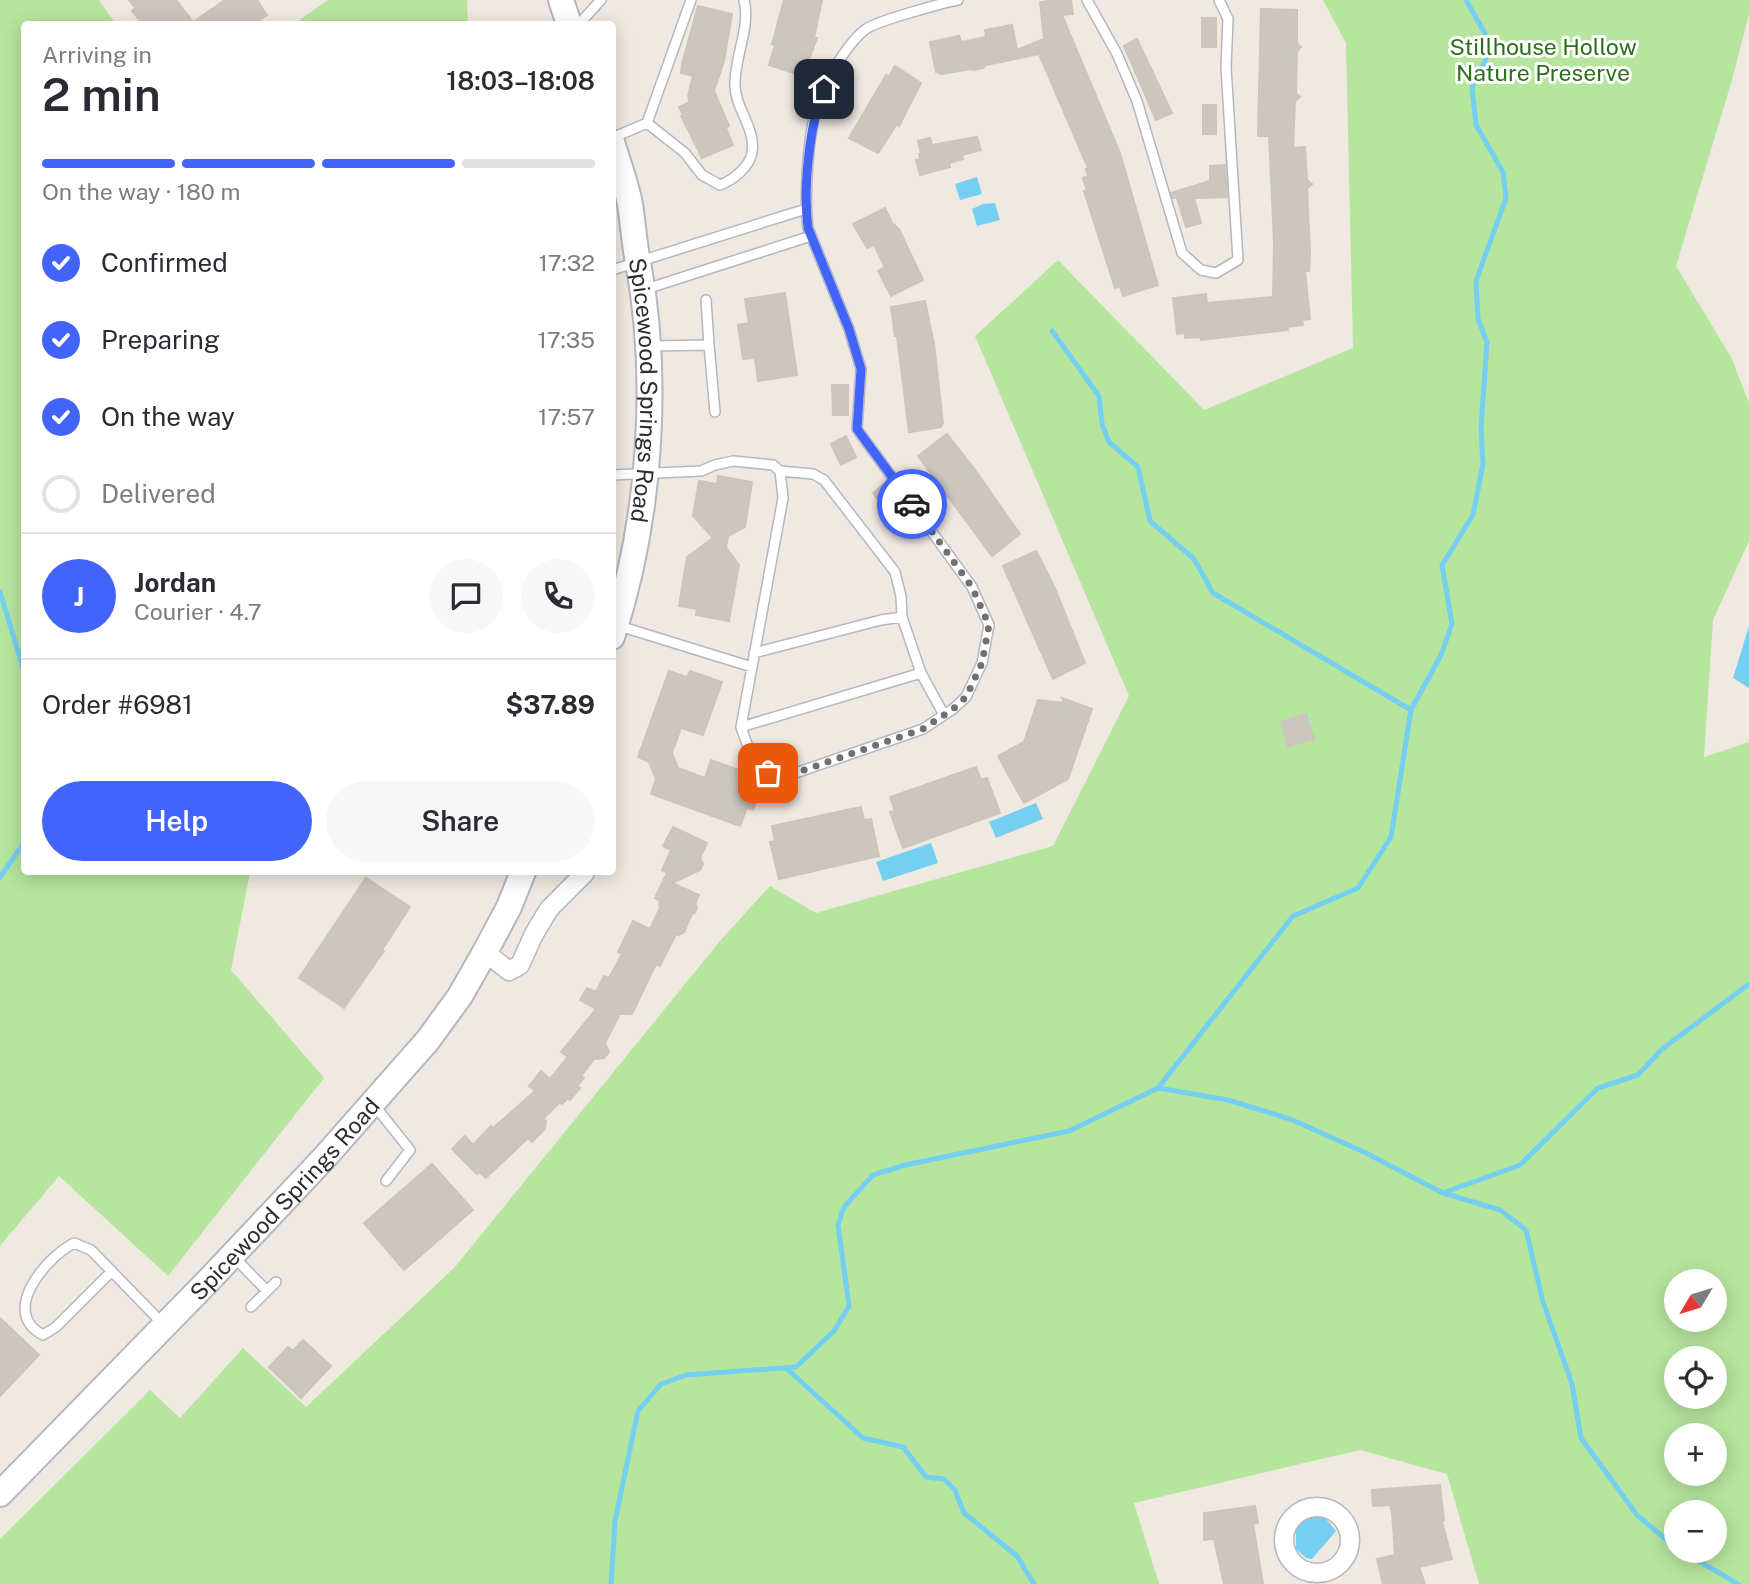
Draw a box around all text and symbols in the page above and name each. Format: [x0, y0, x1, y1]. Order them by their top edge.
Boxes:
park label: Stillhouse Hollow Nature Preserve [1449, 33, 1637, 86]
text: Arriving in [42, 41, 152, 68]
pin [794, 59, 854, 119]
text: 18:03–18:08 [446, 65, 595, 96]
text: 2 min [42, 67, 161, 121]
icon: home [805, 70, 843, 108]
text: On the way · 180 m [42, 178, 240, 205]
icon: check [42, 244, 80, 282]
text: Confirmed [101, 247, 228, 278]
text: 17:32 [538, 249, 595, 276]
street label: Spicewood Springs Road [624, 255, 663, 525]
icon: check [42, 321, 80, 359]
text: Preparing [101, 324, 220, 355]
text: 17:35 [537, 326, 595, 353]
icon: check [42, 398, 80, 436]
text: On the way [101, 401, 235, 432]
text: 17:57 [538, 403, 595, 430]
courier [877, 469, 947, 539]
text: Delivered [101, 478, 216, 509]
icon: car [893, 485, 931, 523]
button: chat [429, 559, 503, 633]
button: phone [521, 559, 595, 633]
text: Jordan [134, 567, 216, 598]
text: J [74, 581, 84, 612]
text: Courier · 4.7 [134, 598, 262, 625]
text: Order #6981 [42, 689, 193, 720]
text: $37.89 [506, 689, 595, 720]
pin [738, 743, 798, 803]
icon: bag [749, 754, 787, 792]
button: Help [42, 781, 312, 861]
button: Share [326, 781, 595, 861]
street label: Spicewood Springs Road [184, 1092, 385, 1305]
north arrow [1664, 1269, 1727, 1332]
map controls [1664, 1269, 1727, 1563]
button: locate [1664, 1346, 1727, 1409]
button: + [1664, 1423, 1727, 1486]
button: − [1664, 1500, 1727, 1563]

